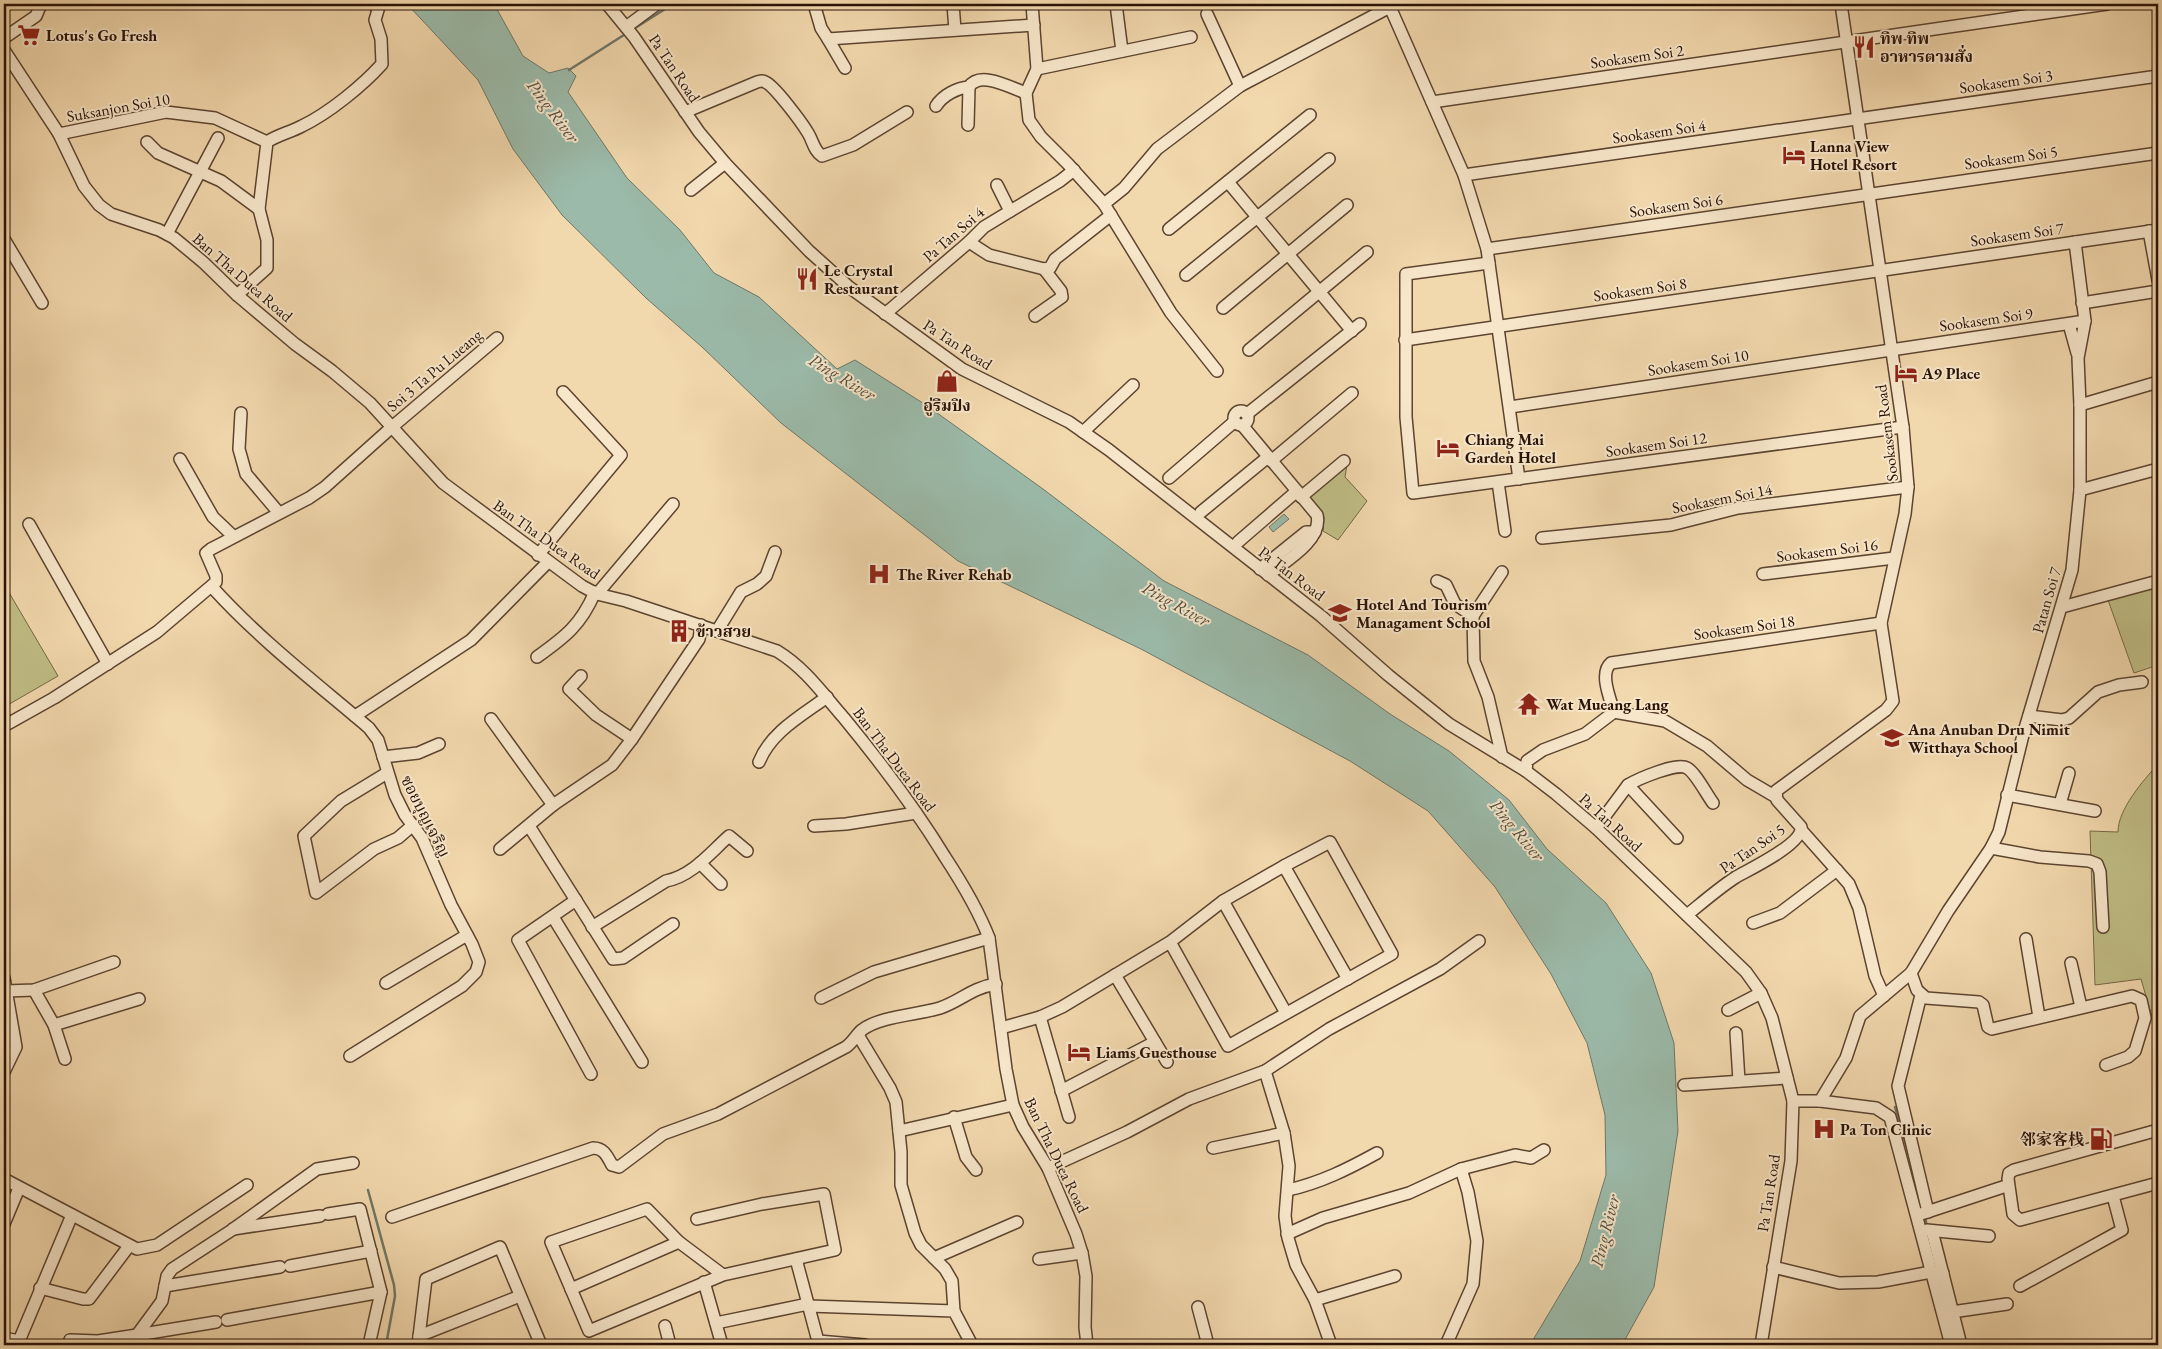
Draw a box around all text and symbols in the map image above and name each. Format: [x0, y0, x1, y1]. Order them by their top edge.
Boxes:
supermarket icon: Lotus's Go Fresh [16, 22, 42, 48]
place label: Lotus's Go Fresh [46, 25, 157, 46]
place label: ทิพ ทิพ อาหารตามสั่ง [1880, 28, 1973, 67]
street label: Pa Tan Road [644, 30, 706, 107]
restaurant icon: ทิพ ทิพ อาหารตามสั่ง [1851, 34, 1877, 60]
street label: Sookasem Soi 2 [1589, 40, 1685, 73]
street label: Sookasem Soi 3 [1958, 65, 2054, 98]
water label: Ping River [521, 74, 585, 149]
street label: Suksanjon Soi 10 [65, 88, 172, 127]
street label: Sookasem Soi 4 [1611, 115, 1707, 148]
place label: Lanna View Hotel Resort [1810, 136, 1897, 175]
street label: Sookasem Soi 5 [1963, 141, 2059, 174]
hotel icon: Lanna View Hotel Resort [1781, 142, 1807, 168]
street label: Sookasem Soi 6 [1628, 189, 1724, 222]
street label: Pa Tan Soi 4 [918, 202, 989, 267]
street label: Sookasem Soi 7 [1969, 218, 2065, 251]
street label: Ban Tha Duea Road [188, 228, 298, 327]
place label: Le Crystal Restaurant [824, 260, 899, 299]
restaurant icon: Le Crystal Restaurant [794, 266, 820, 292]
street label: Sookasem Soi 8 [1592, 273, 1688, 306]
street label: Sookasem Soi 9 [1938, 303, 2034, 336]
street label: Pa Tan Road [919, 314, 997, 375]
street label: Soi 3 Ta Pu Lueang [382, 324, 487, 416]
street label: Sookasem Soi 10 [1646, 344, 1750, 381]
water label: Ping River [804, 348, 881, 407]
hotel icon: A9 Place [1893, 360, 1919, 386]
place label: A9 Place [1921, 363, 1981, 384]
shop icon: อู่ริมปิง [934, 368, 960, 394]
street label: Sookasem Road [1870, 382, 1903, 483]
place label: อู่ริมปิง [923, 395, 971, 416]
street label: Sookasem Soi 12 [1604, 427, 1708, 462]
place label: Chiang Mai Garden Hotel [1465, 429, 1556, 468]
hotel icon: Chiang Mai Garden Hotel [1435, 435, 1461, 461]
street label: Sookasem Soi 14 [1670, 478, 1774, 519]
street label: Ban Tha Duea Road [489, 495, 605, 585]
street label: Sookasem Soi 16 [1775, 534, 1879, 567]
street label: Pa Tan Road [1254, 541, 1330, 606]
hospital icon: The River Rehab [866, 561, 892, 587]
place label: The River Rehab [896, 564, 1012, 585]
street label: Patan Soi 7 [2027, 564, 2066, 636]
water label: Ping River [1138, 576, 1215, 633]
place label: Hotel And Tourism Managament School [1356, 594, 1491, 633]
school or university icon: Hotel And Tourism Managament School [1327, 600, 1353, 626]
street label: Sookasem Soi 18 [1692, 610, 1796, 645]
building icon: ข้าวสวย [666, 618, 692, 644]
place label: ข้าวสวย [696, 621, 751, 642]
temple icon: Wat Mueang Lang [1516, 691, 1542, 717]
place label: Wat Mueang Lang [1546, 694, 1669, 715]
street label: Ban Tha Duea Road [848, 703, 941, 817]
place label: Ana Anuban Dru Nimit Witthaya School [1907, 719, 2070, 758]
school or university icon: Ana Anuban Dru Nimit Witthaya School [1879, 725, 1905, 751]
street label: ซอยบุญเจริญ [395, 772, 455, 861]
street label: Pa Tan Road [1575, 788, 1647, 857]
water label: Ping River [1484, 794, 1551, 867]
street label: Pa Tan Soi 5 [1715, 819, 1789, 878]
hotel icon: Liams Guesthouse [1066, 1039, 1092, 1065]
place label: Liams Guesthouse [1096, 1042, 1217, 1063]
street label: Ban Tha Duea Road [1020, 1094, 1094, 1217]
hospital icon: Pa Ton Clinic [1811, 1116, 1837, 1142]
place label: Pa Ton Clinic [1840, 1119, 1932, 1140]
fuel station icon: 邻家客栈 [2088, 1126, 2114, 1152]
place label: 邻家客栈 [2020, 1129, 2084, 1150]
street label: Pa Tan Road [1752, 1152, 1785, 1233]
water label: Ping River [1584, 1191, 1626, 1270]

